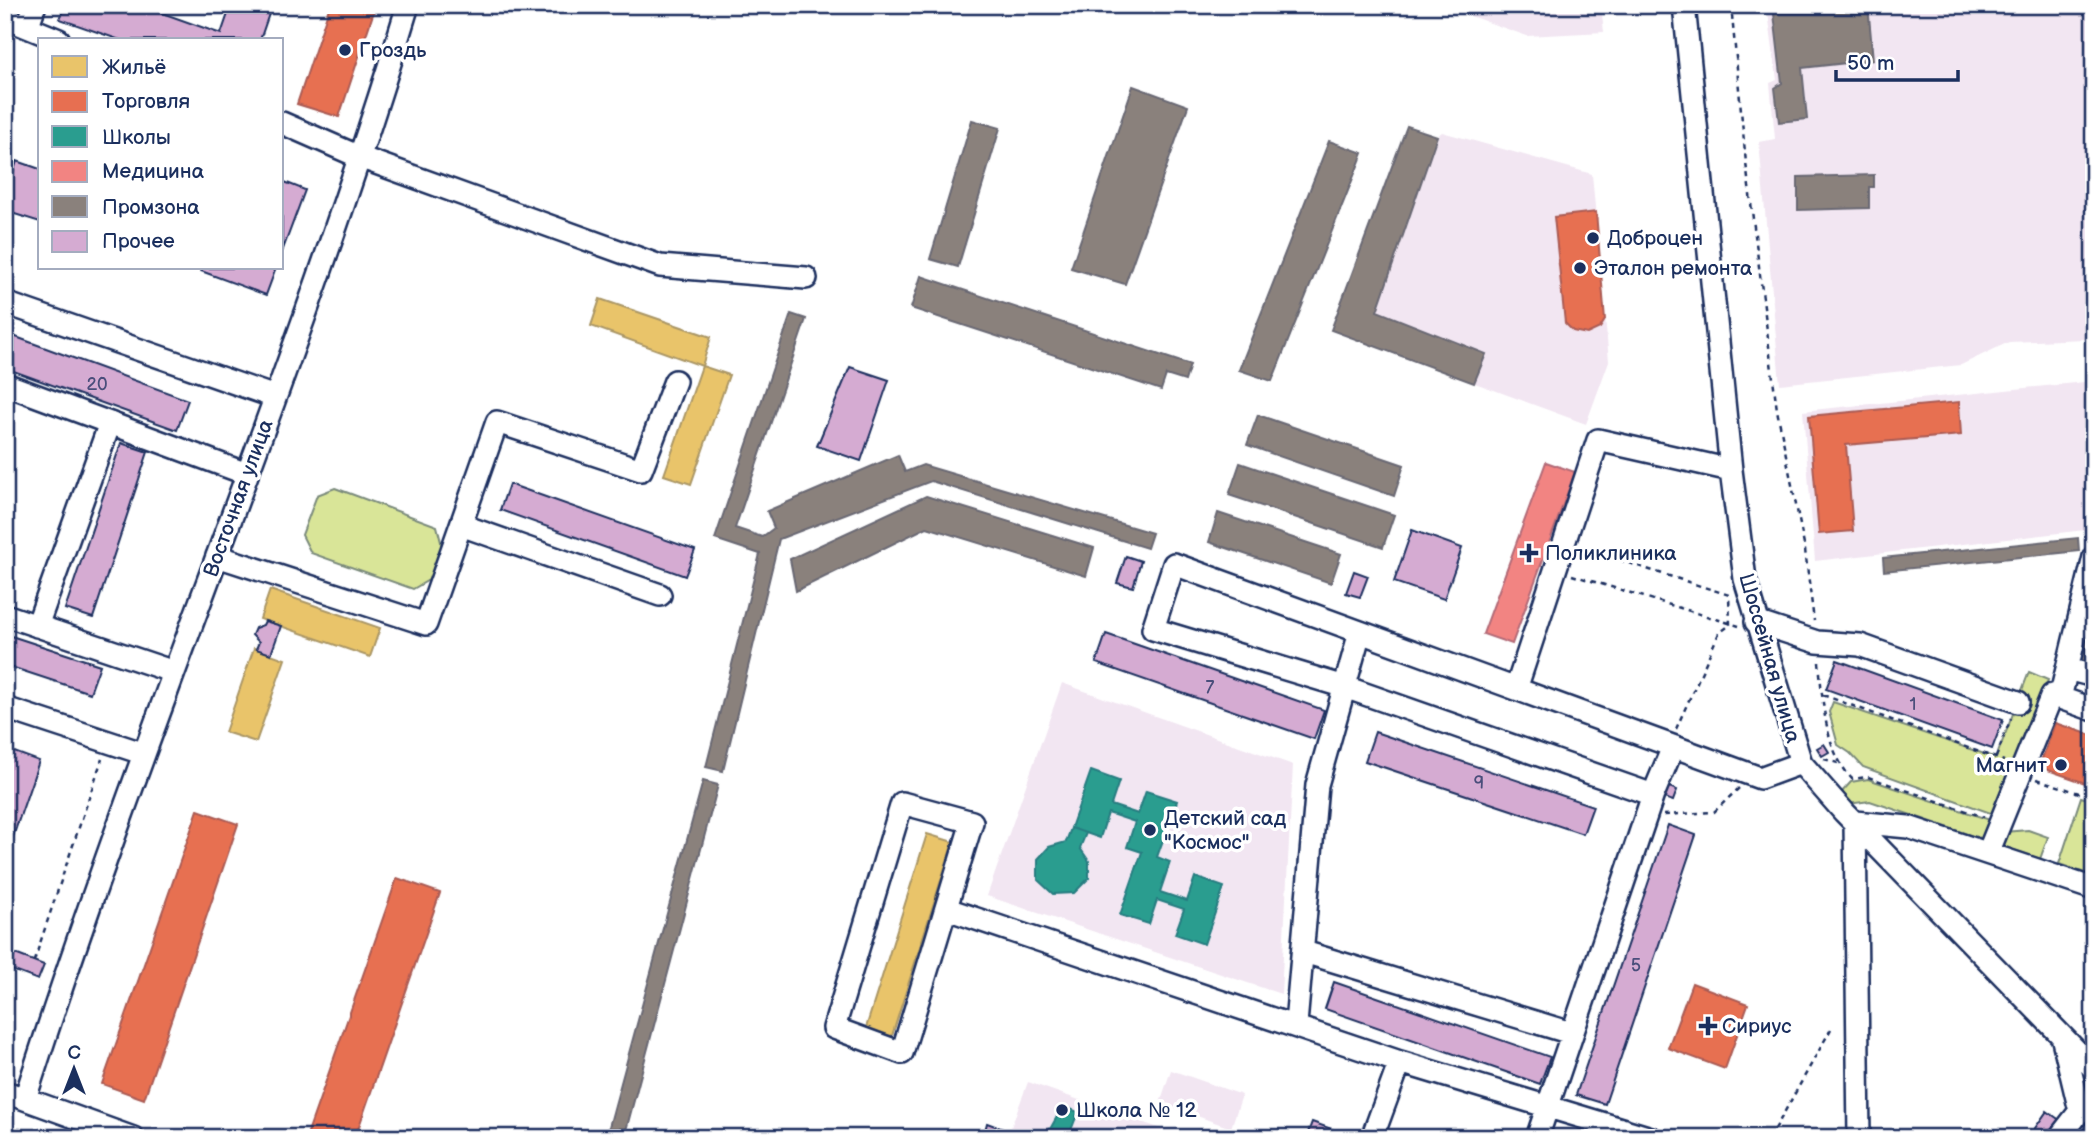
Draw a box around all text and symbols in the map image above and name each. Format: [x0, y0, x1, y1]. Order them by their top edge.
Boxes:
legend [38, 38, 284, 270]
place label: Гроздь [359, 38, 427, 63]
scale bar [1836, 38, 1959, 82]
marker: Гроздь [337, 42, 353, 58]
text: 50 m [1847, 51, 1894, 76]
text: Жильё [102, 55, 166, 80]
text: Торговля [102, 89, 190, 114]
text: Школы [102, 125, 171, 150]
text: Медицина [102, 159, 205, 184]
text: Промзона [102, 195, 200, 220]
place label: Доброцен [1607, 226, 1703, 251]
text: Прочее [102, 229, 175, 254]
marker: Доброцен [1585, 230, 1601, 246]
place label: Эталон ремонта [1594, 256, 1753, 281]
marker: Эталон ремонта [1572, 260, 1588, 276]
house number: 20 [86, 374, 108, 395]
street label: Восточная улица [198, 416, 279, 580]
place label: Поликлиника [1545, 541, 1677, 566]
marker: Поликлиника [1519, 543, 1539, 563]
street label: Шоссейная улица [1733, 570, 1806, 746]
house number: 7 [1206, 677, 1215, 698]
house number: 1 [1910, 694, 1916, 715]
place label: Магнит [1975, 753, 2047, 778]
marker: Магнит [2053, 757, 2069, 773]
house number: 9 [1474, 773, 1484, 794]
place label: Детский сад "Космос" [1164, 806, 1286, 855]
marker: Детский сад "Космос" [1142, 822, 1158, 838]
house number: 5 [1631, 955, 1641, 976]
place label: Сириус [1722, 1014, 1792, 1039]
marker: Сириус [1700, 1018, 1716, 1034]
north arrow [38, 1034, 108, 1104]
text: С [67, 1042, 81, 1065]
place label: Школа № 12 [1076, 1098, 1197, 1123]
marker: Школа № 12 [1054, 1102, 1070, 1118]

